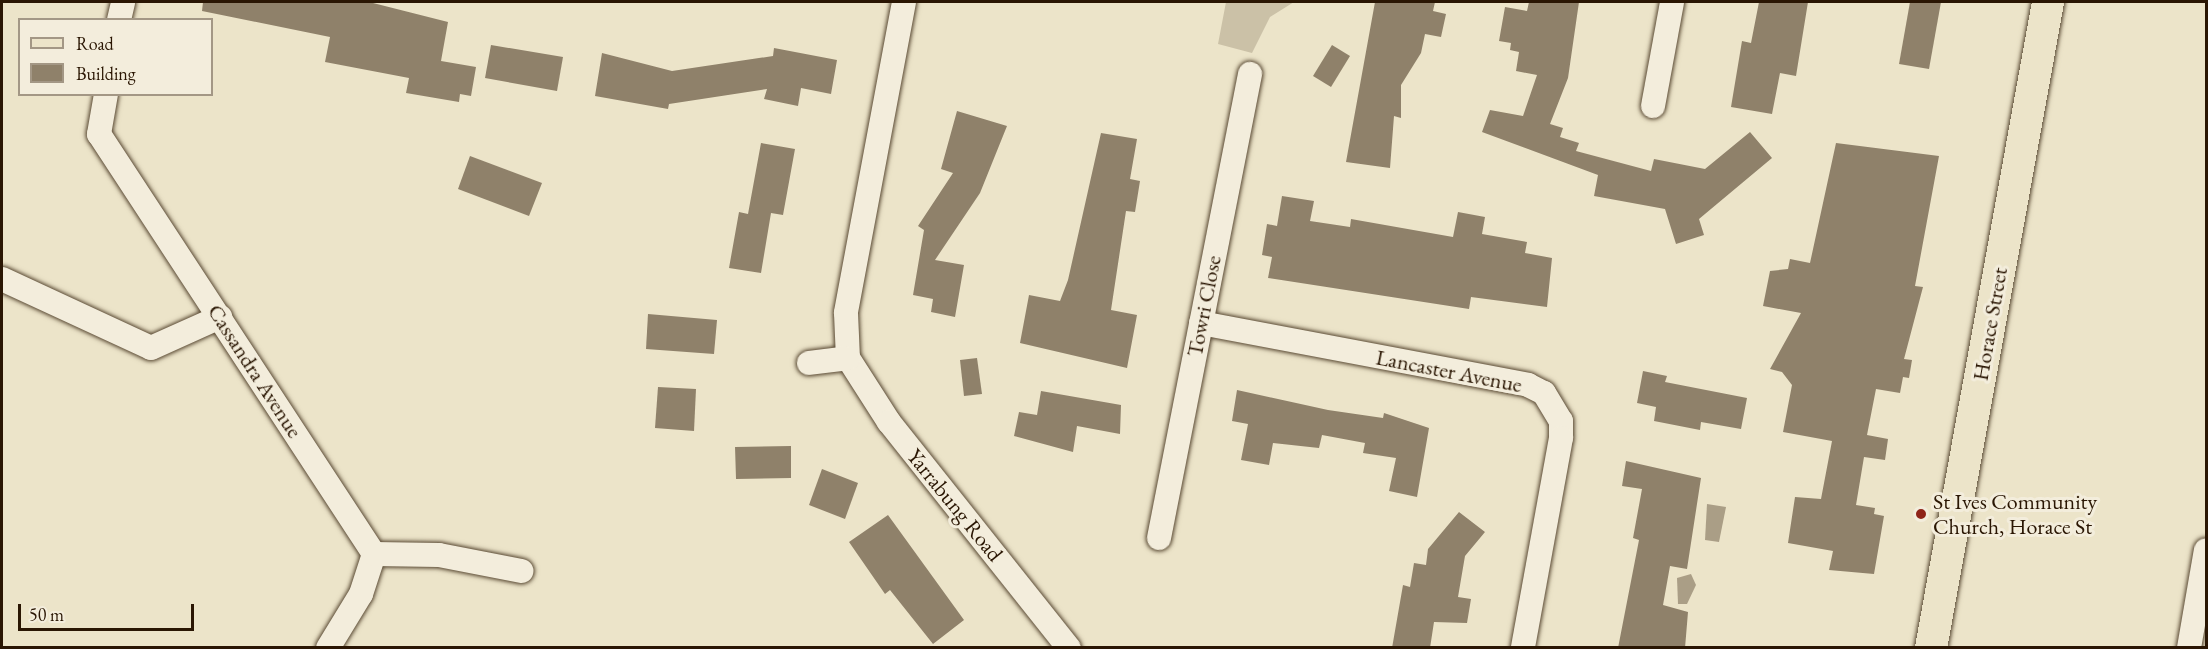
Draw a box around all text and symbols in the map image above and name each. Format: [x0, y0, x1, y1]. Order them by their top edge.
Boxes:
legend [18, 18, 213, 96]
text: Road [76, 32, 114, 55]
text: Building [76, 62, 136, 85]
street label: Towri Close [1181, 253, 1227, 359]
street label: Horace Street [1967, 265, 2013, 383]
street label: Cassandra Avenue [202, 299, 308, 443]
street label: Lancaster Avenue [1374, 344, 1524, 398]
street label: Yarrabung Road [902, 443, 1008, 567]
place label: St Ives Community Church, Horace St [1933, 488, 2097, 540]
marker: St Ives Community Church, Horace St [1914, 507, 1928, 521]
scale bar [21, 592, 196, 630]
text: 50 m [29, 603, 64, 626]

